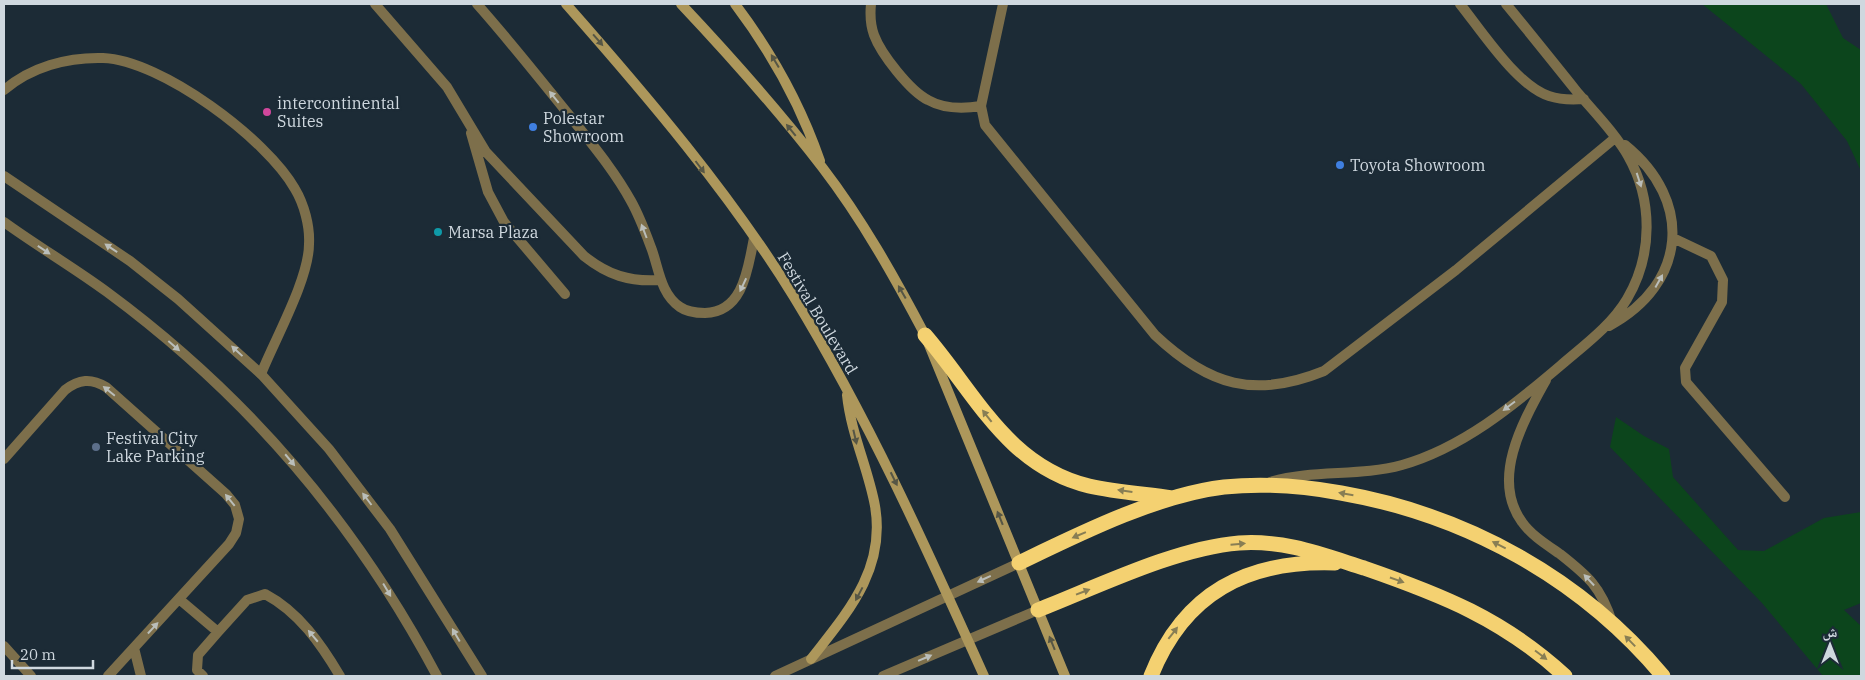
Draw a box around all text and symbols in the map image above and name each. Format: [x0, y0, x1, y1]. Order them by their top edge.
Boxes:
one-way arrow [592, 34, 604, 46]
one-way arrow [770, 54, 779, 67]
one-way arrow [549, 90, 560, 103]
place label: intercontinental Suites [277, 93, 400, 131]
marker: intercontinental Suites [261, 106, 273, 118]
place label: Polestar Showroom [543, 108, 624, 146]
marker: Polestar Showroom [527, 121, 539, 133]
one-way arrow [785, 123, 796, 136]
place label: Toyota Showroom [1350, 155, 1485, 175]
marker: Toyota Showroom [1334, 159, 1346, 171]
one-way arrow [695, 160, 706, 173]
one-way arrow [1635, 173, 1643, 188]
place label: Marsa Plaza [448, 222, 539, 242]
one-way arrow [640, 224, 648, 238]
marker: Marsa Plaza [432, 226, 444, 238]
one-way arrow [104, 243, 118, 253]
one-way arrow [37, 245, 50, 255]
street label: Festival Boulevard [774, 248, 862, 378]
one-way arrow [1655, 274, 1663, 289]
one-way arrow [739, 278, 747, 292]
one-way arrow [898, 285, 906, 300]
one-way arrow [168, 340, 180, 352]
one-way arrow [231, 345, 243, 357]
one-way arrow [103, 385, 116, 396]
one-way arrow [1502, 401, 1516, 411]
one-way arrow [982, 410, 993, 423]
place label: Festival City Lake Parking [106, 428, 205, 466]
one-way arrow [851, 430, 859, 445]
marker: Festival City Lake Parking [90, 441, 102, 453]
one-way arrow [285, 453, 296, 466]
one-way arrow [890, 471, 898, 486]
one-way arrow [1117, 487, 1133, 495]
one-way arrow [1338, 489, 1354, 497]
one-way arrow [224, 493, 235, 506]
one-way arrow [362, 493, 373, 506]
one-way arrow [996, 510, 1004, 525]
one-way arrow [1072, 531, 1086, 539]
one-way arrow [1230, 540, 1246, 548]
one-way arrow [1492, 541, 1507, 549]
one-way arrow [1583, 574, 1595, 586]
one-way arrow [976, 575, 991, 584]
one-way arrow [1390, 577, 1405, 584]
one-way arrow [383, 583, 392, 596]
one-way arrow [855, 586, 863, 601]
one-way arrow [1076, 588, 1091, 596]
north arrow [1805, 620, 1855, 670]
one-way arrow [147, 622, 159, 634]
text: ش [1823, 623, 1838, 641]
one-way arrow [1168, 627, 1179, 640]
one-way arrow [451, 629, 460, 642]
one-way arrow [307, 630, 318, 643]
one-way arrow [1624, 635, 1636, 647]
one-way arrow [1047, 636, 1055, 650]
scale bar [12, 638, 94, 670]
text: 20 m [20, 645, 56, 664]
one-way arrow [1534, 650, 1548, 660]
one-way arrow [918, 654, 933, 662]

